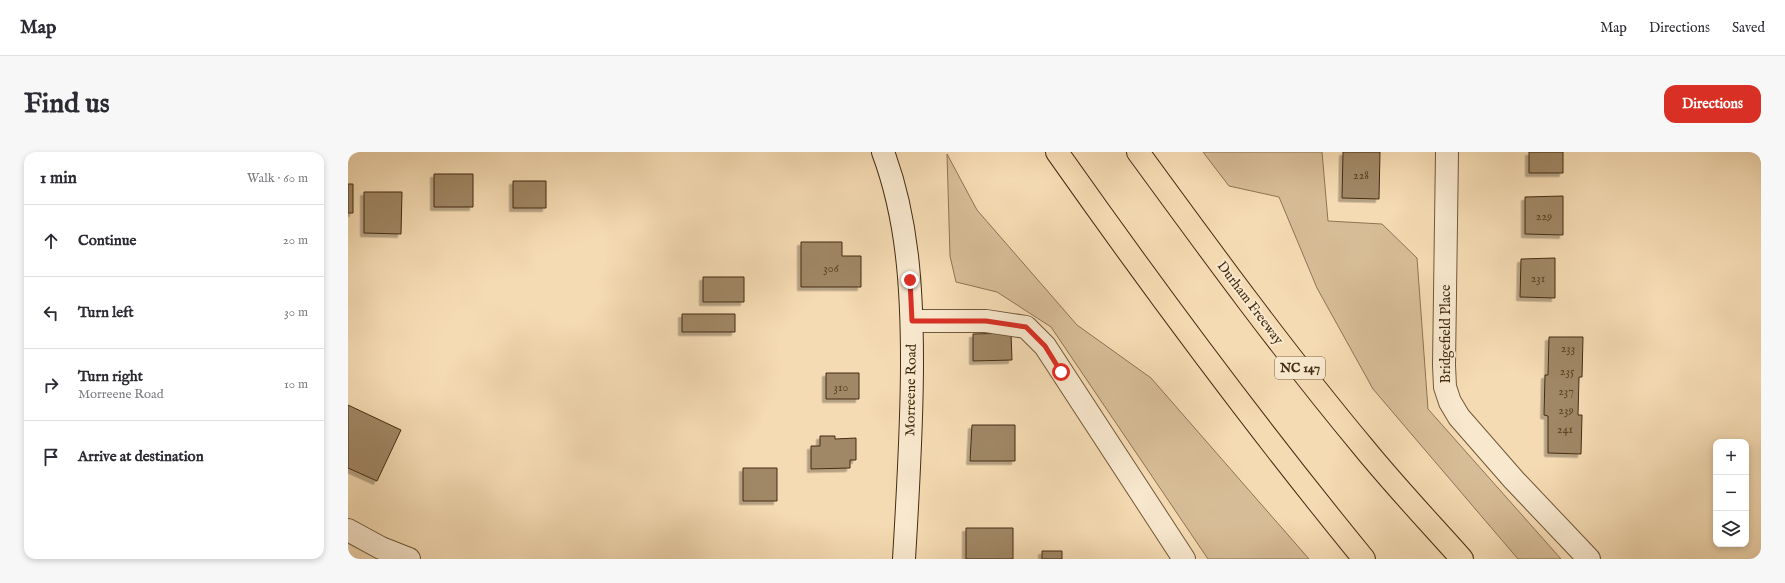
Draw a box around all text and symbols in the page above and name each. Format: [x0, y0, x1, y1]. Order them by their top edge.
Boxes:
text: Map [20, 16, 56, 40]
text: Map [1600, 19, 1627, 37]
text: Directions [1649, 19, 1710, 37]
text: Saved [1732, 19, 1765, 37]
button: Directions [1664, 85, 1761, 123]
text: Find us [24, 87, 110, 122]
text: 1 min [40, 168, 77, 189]
house number: 228 [1353, 168, 1369, 183]
text: Walk · 60 m [247, 170, 308, 187]
house number: 229 [1536, 209, 1552, 224]
icon: ahead [40, 230, 62, 252]
text: Continue [78, 231, 136, 250]
text: 20 m [283, 232, 308, 249]
street label: Durham Freeway [1213, 258, 1287, 348]
house number: 306 [823, 261, 840, 276]
route end [901, 271, 919, 289]
house number: 231 [1531, 271, 1545, 286]
street label: Bridgefield Place [1437, 284, 1455, 383]
icon: left [40, 302, 62, 324]
text: Turn left [78, 303, 134, 322]
text: 30 m [284, 304, 308, 321]
house number: 233 [1561, 341, 1575, 356]
street label: Morreene Road [901, 343, 921, 436]
road number: NC 147 [1275, 357, 1325, 379]
route start [1052, 363, 1070, 381]
house number: 235 [1560, 364, 1575, 379]
text: Turn right [78, 367, 143, 386]
icon: right [40, 374, 62, 396]
text: 10 m [284, 376, 308, 393]
house number: 310 [834, 380, 848, 395]
house number: 237 [1558, 384, 1574, 399]
text: Morreene Road [78, 386, 164, 403]
house number: 239 [1558, 403, 1574, 418]
house number: 241 [1557, 422, 1573, 437]
map controls [1713, 439, 1749, 547]
button: + [1713, 439, 1749, 475]
icon: arrive [40, 446, 62, 468]
text: Arrive at destination [78, 447, 204, 466]
button: − [1713, 475, 1749, 511]
button: layers [1713, 511, 1749, 547]

